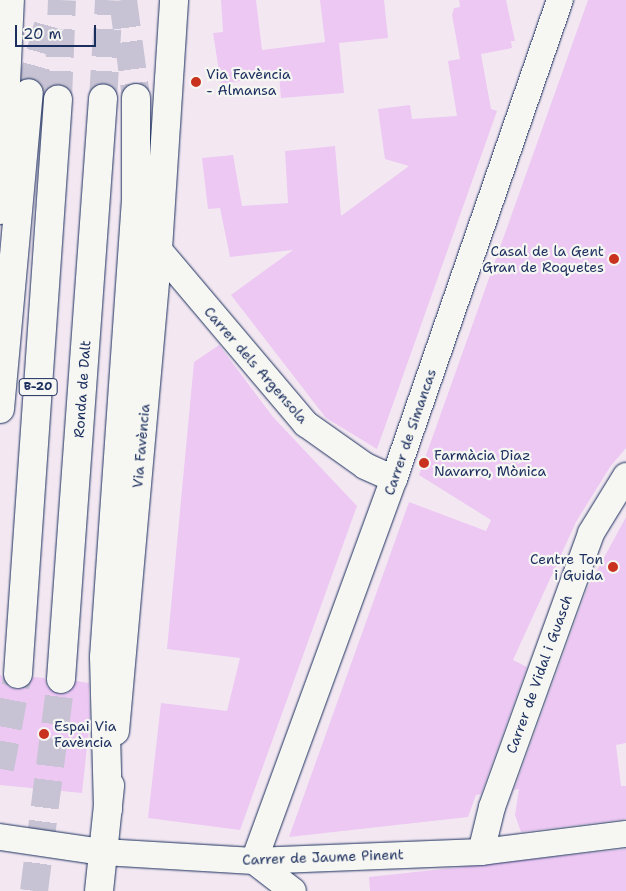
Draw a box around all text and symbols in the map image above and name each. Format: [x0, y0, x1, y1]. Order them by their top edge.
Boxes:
scale bar [18, 15, 99, 47]
text: 20 m [23, 24, 62, 44]
place label: Via Favència - Almansa [206, 66, 291, 98]
marker: Via Favència - Almansa [190, 76, 202, 88]
place label: Casal de la Gent Gran de Roquetes [482, 243, 604, 276]
marker: Casal de la Gent Gran de Roquetes [608, 253, 620, 265]
street label: Carrer dels Argensola [201, 303, 311, 427]
street label: Ronda de Dalt [70, 340, 94, 438]
street label: Carrer de Simancas [380, 367, 440, 497]
road number: B-20 [18, 378, 58, 397]
street label: Via Favència [129, 403, 153, 489]
place label: Farmàcia Diaz Navarro, Mònica [434, 447, 546, 480]
marker: Farmàcia Diaz Navarro, Mònica [418, 457, 430, 469]
place label: Centre Ton i Guida [530, 551, 603, 584]
marker: Centre Ton i Guida [607, 561, 619, 573]
street label: Carrer de Vidal i Guasch [502, 592, 576, 756]
place label: Espai Via Favència [54, 718, 116, 750]
marker: Espai Via Favència [38, 728, 50, 740]
street label: Carrer de Jaume Pinent [242, 846, 404, 868]

